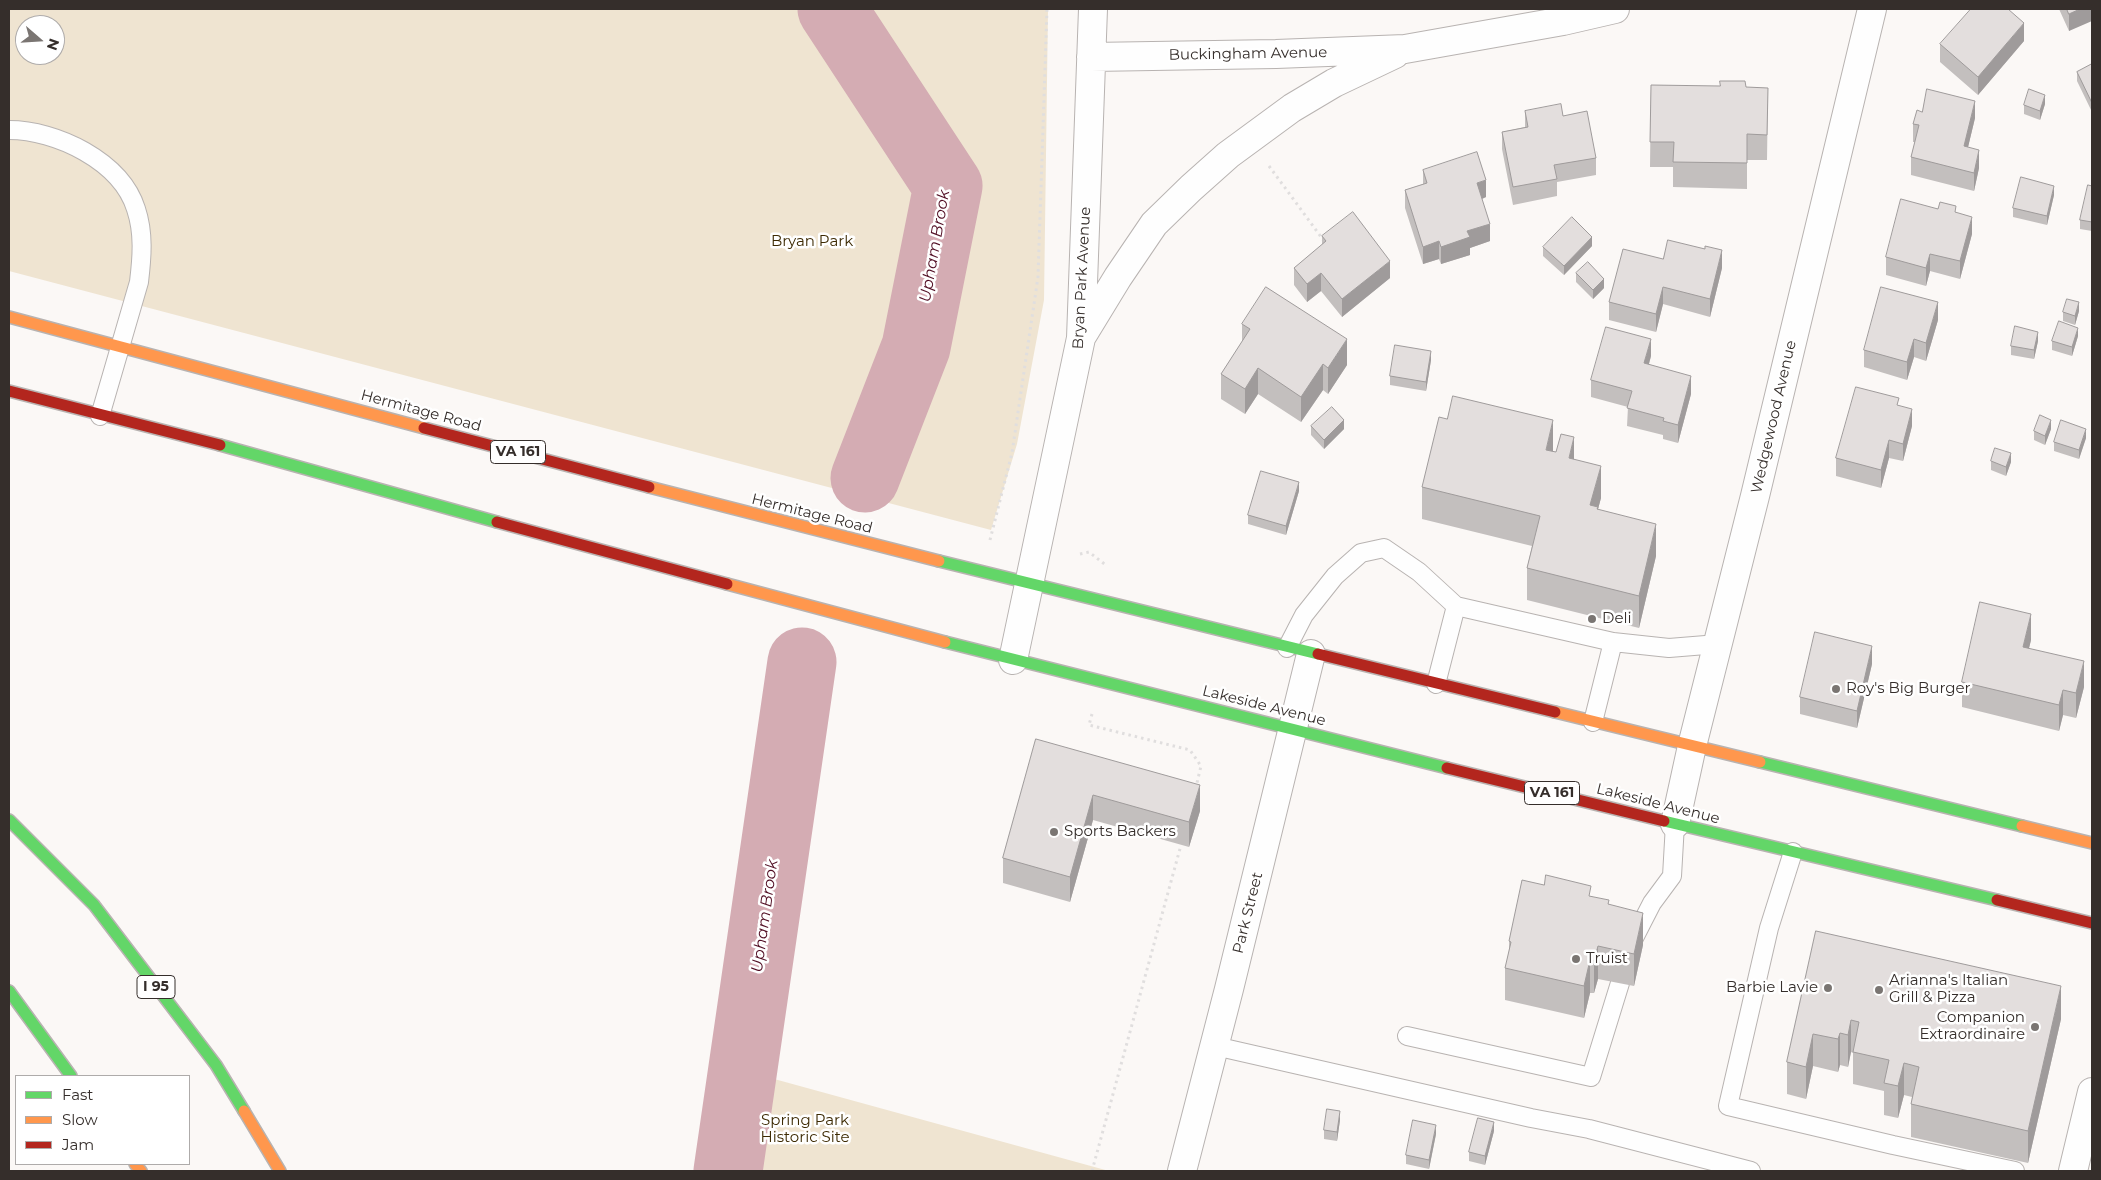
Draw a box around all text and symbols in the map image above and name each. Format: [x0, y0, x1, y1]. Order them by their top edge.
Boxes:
north arrow [15, 15, 65, 65]
text: N [43, 36, 64, 53]
street label: Buckingham Avenue [1169, 44, 1327, 64]
water label: Upham Brook [916, 188, 954, 304]
street label: Bryan Park Avenue [1069, 206, 1095, 350]
park label: Bryan Park [771, 233, 853, 251]
street label: Wedgewood Avenue [1748, 339, 1800, 495]
street label: Hermitage Road [359, 386, 483, 436]
road number: VA 161 [490, 441, 546, 464]
street label: Hermitage Road [750, 490, 874, 538]
place label: Deli [1602, 610, 1632, 628]
marker: Deli [1586, 613, 1598, 625]
place label: Roy's Big Burger [1846, 680, 1971, 698]
street label: Lakeside Avenue [1200, 682, 1328, 730]
marker: Roy's Big Burger [1830, 683, 1842, 695]
street label: Lakeside Avenue [1594, 780, 1722, 828]
road number: VA 161 [1524, 781, 1580, 804]
place label: Sports Backers [1064, 823, 1176, 841]
marker: Sports Backers [1048, 826, 1060, 838]
water label: Upham Brook [748, 858, 782, 974]
street label: Park Street [1229, 870, 1267, 956]
place label: Truist [1586, 950, 1628, 968]
marker: Truist [1570, 953, 1582, 965]
place label: Arianna's Italian Grill & Pizza [1889, 972, 2008, 1007]
road number: I 95 [137, 976, 175, 999]
place label: Barbie Lavie [1726, 979, 1818, 997]
marker: Barbie Lavie [1822, 982, 1834, 994]
marker: Arianna's Italian Grill & Pizza [1873, 984, 1885, 996]
place label: Companion Extraordinaire [1919, 1009, 2025, 1044]
marker: Companion Extraordinaire [2029, 1021, 2041, 1033]
legend [15, 1075, 190, 1165]
text: Fast [62, 1085, 93, 1104]
text: Slow [62, 1110, 98, 1129]
park label: Spring Park Historic Site [760, 1112, 850, 1147]
text: Jam [62, 1135, 94, 1154]

